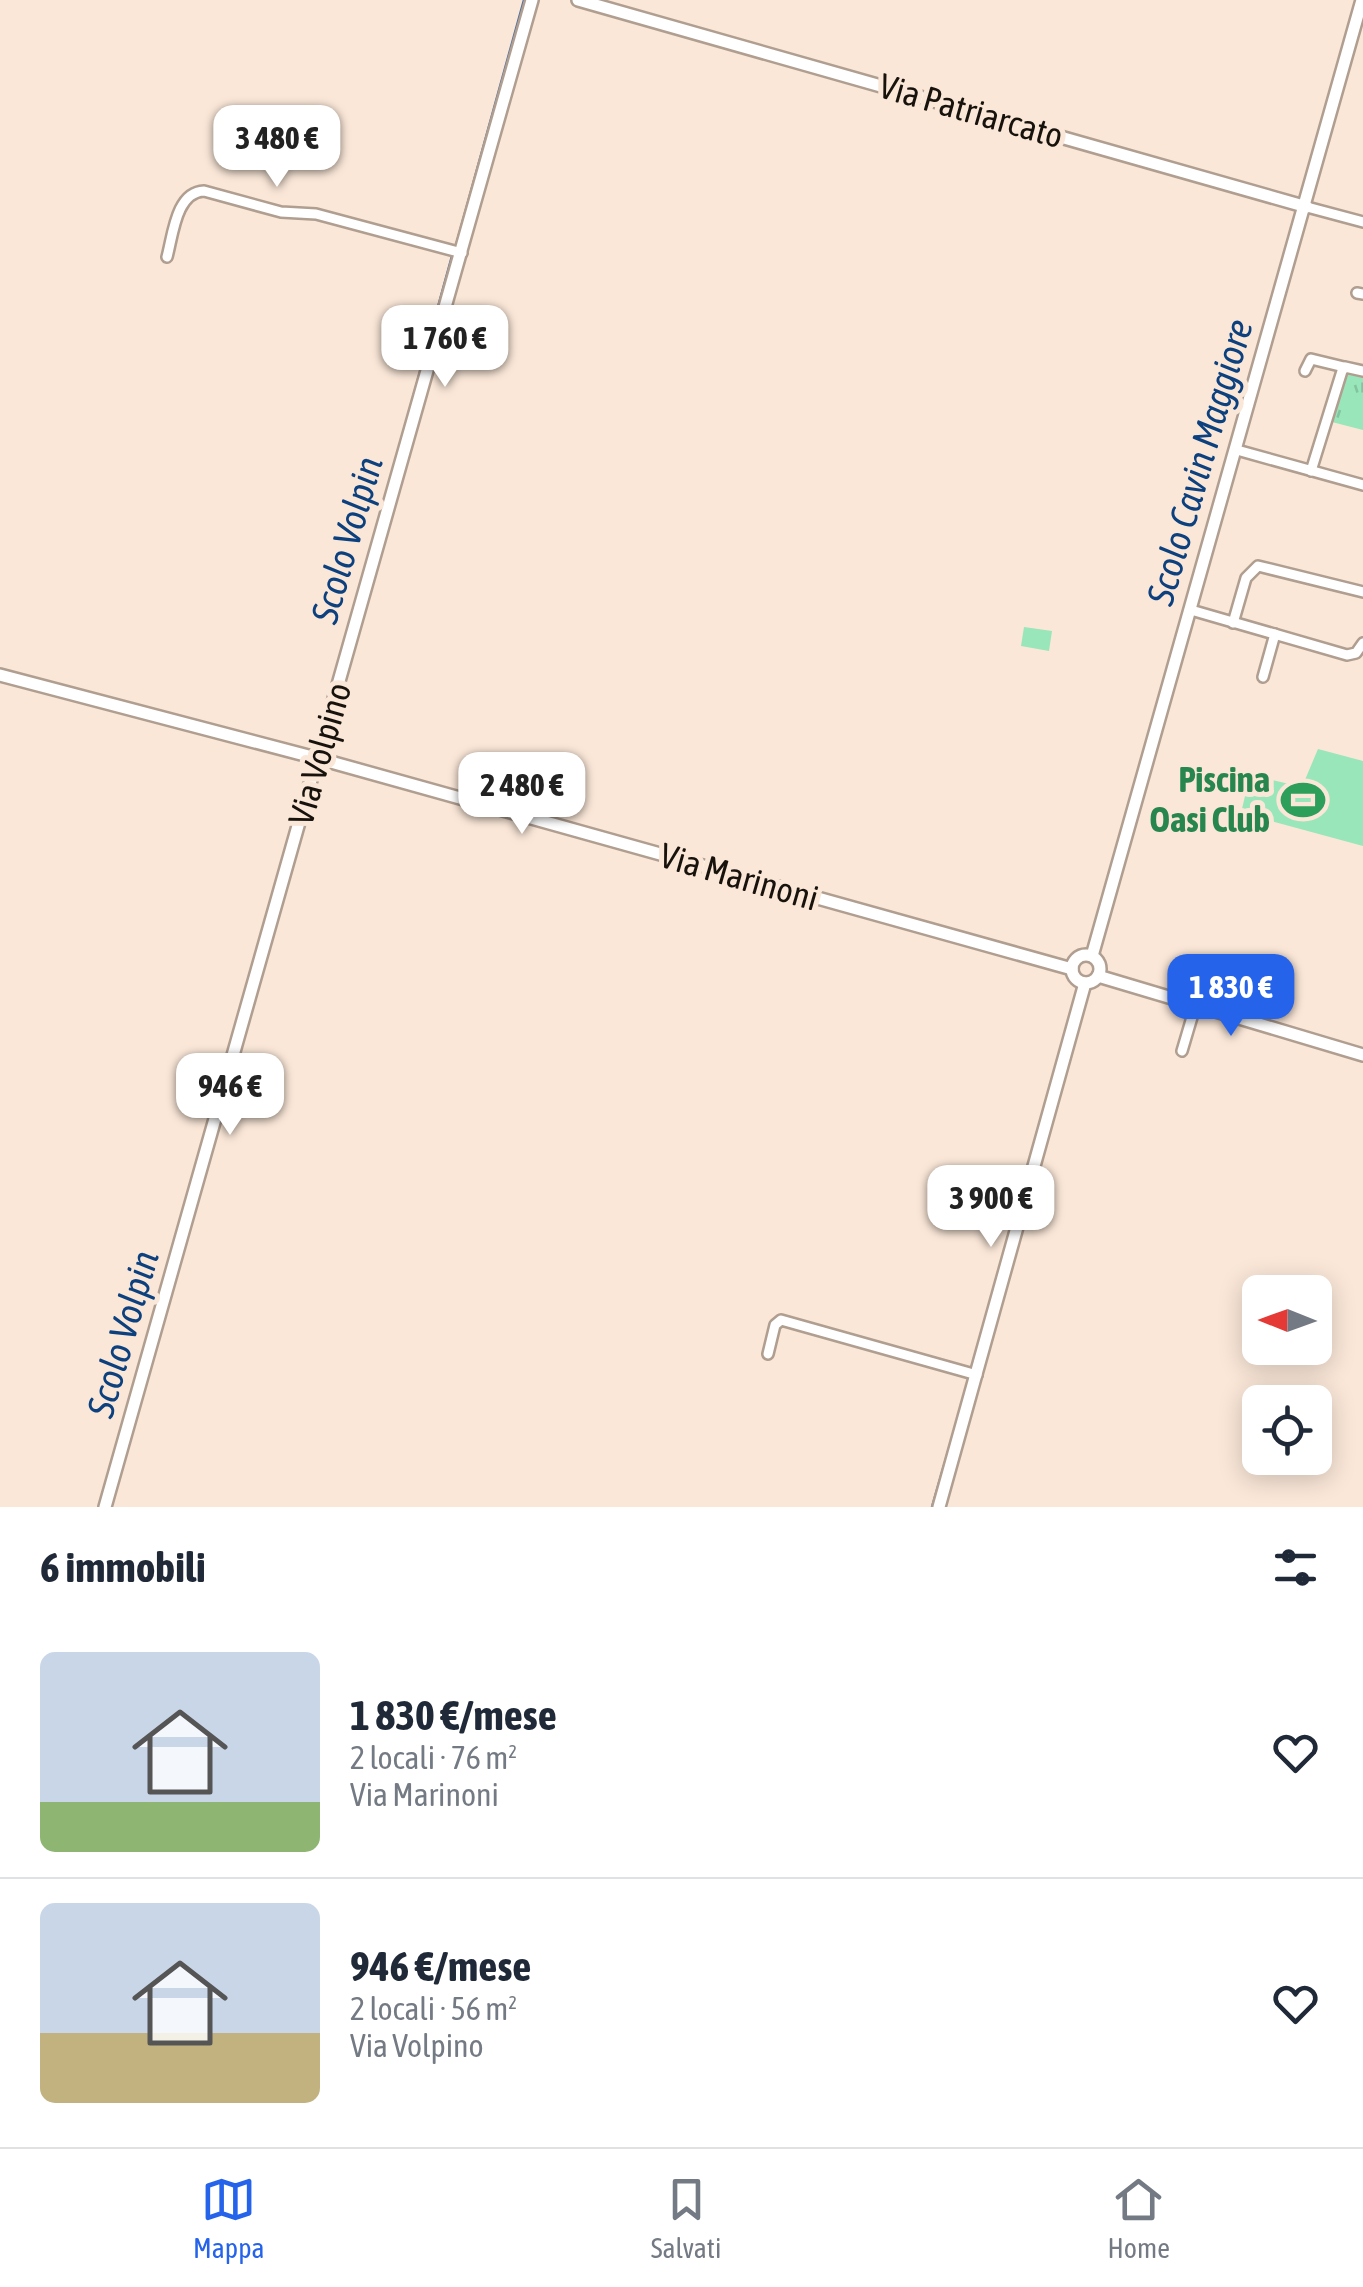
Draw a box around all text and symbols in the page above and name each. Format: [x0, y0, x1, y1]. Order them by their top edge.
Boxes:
street label: Via Patriarcato [875, 65, 1068, 155]
pin: 3 480 € [185, 105, 369, 190]
text: 3 480 € [235, 119, 319, 156]
pin: 1 760 € [353, 305, 537, 390]
water label: Scolo Cavin Maggiore [1138, 314, 1261, 611]
text: 1 760 € [403, 319, 487, 356]
water label: Scolo Volpin [302, 452, 391, 629]
street label: Via Volpino [280, 678, 358, 829]
pin: 2 480 € [430, 752, 614, 837]
place label: Piscina Oasi Club [1150, 759, 1270, 839]
text: 2 480 € [480, 766, 564, 803]
sports icon: Piscina Oasi Club [1279, 776, 1327, 824]
street label: Via Marinoni [656, 834, 823, 918]
pin: 1 830 € [1139, 954, 1323, 1039]
text: 1 830 € [1189, 968, 1273, 1005]
pin: 946 € [160, 1053, 300, 1138]
text: 946 € [198, 1067, 262, 1104]
pin: 3 900 € [899, 1165, 1083, 1250]
text: 3 900 € [949, 1179, 1033, 1216]
water label: Scolo Volpin [78, 1246, 167, 1423]
north arrow [1242, 1275, 1332, 1365]
map controls [1242, 1275, 1332, 1475]
button: locate [1242, 1385, 1332, 1475]
icon: filters [1268, 1540, 1323, 1595]
text: 6 immobili [40, 1543, 206, 1591]
text: 1 830 €/mese [350, 1691, 557, 1739]
icon: home [120, 1692, 240, 1812]
icon: heart [1268, 1725, 1323, 1780]
text: 2 locali · 76 m² [350, 1739, 517, 1776]
text: Via Marinoni [350, 1776, 499, 1813]
text: 946 €/mese [350, 1942, 531, 1990]
icon: home [120, 1943, 240, 2063]
icon: heart [1268, 1976, 1323, 2031]
text: 2 locali · 56 m² [350, 1990, 517, 2027]
text: Via Volpino [350, 2027, 484, 2064]
tab: Mappa [193, 2172, 264, 2264]
tab: Salvati [651, 2172, 721, 2264]
tab: Home [1108, 2172, 1170, 2264]

